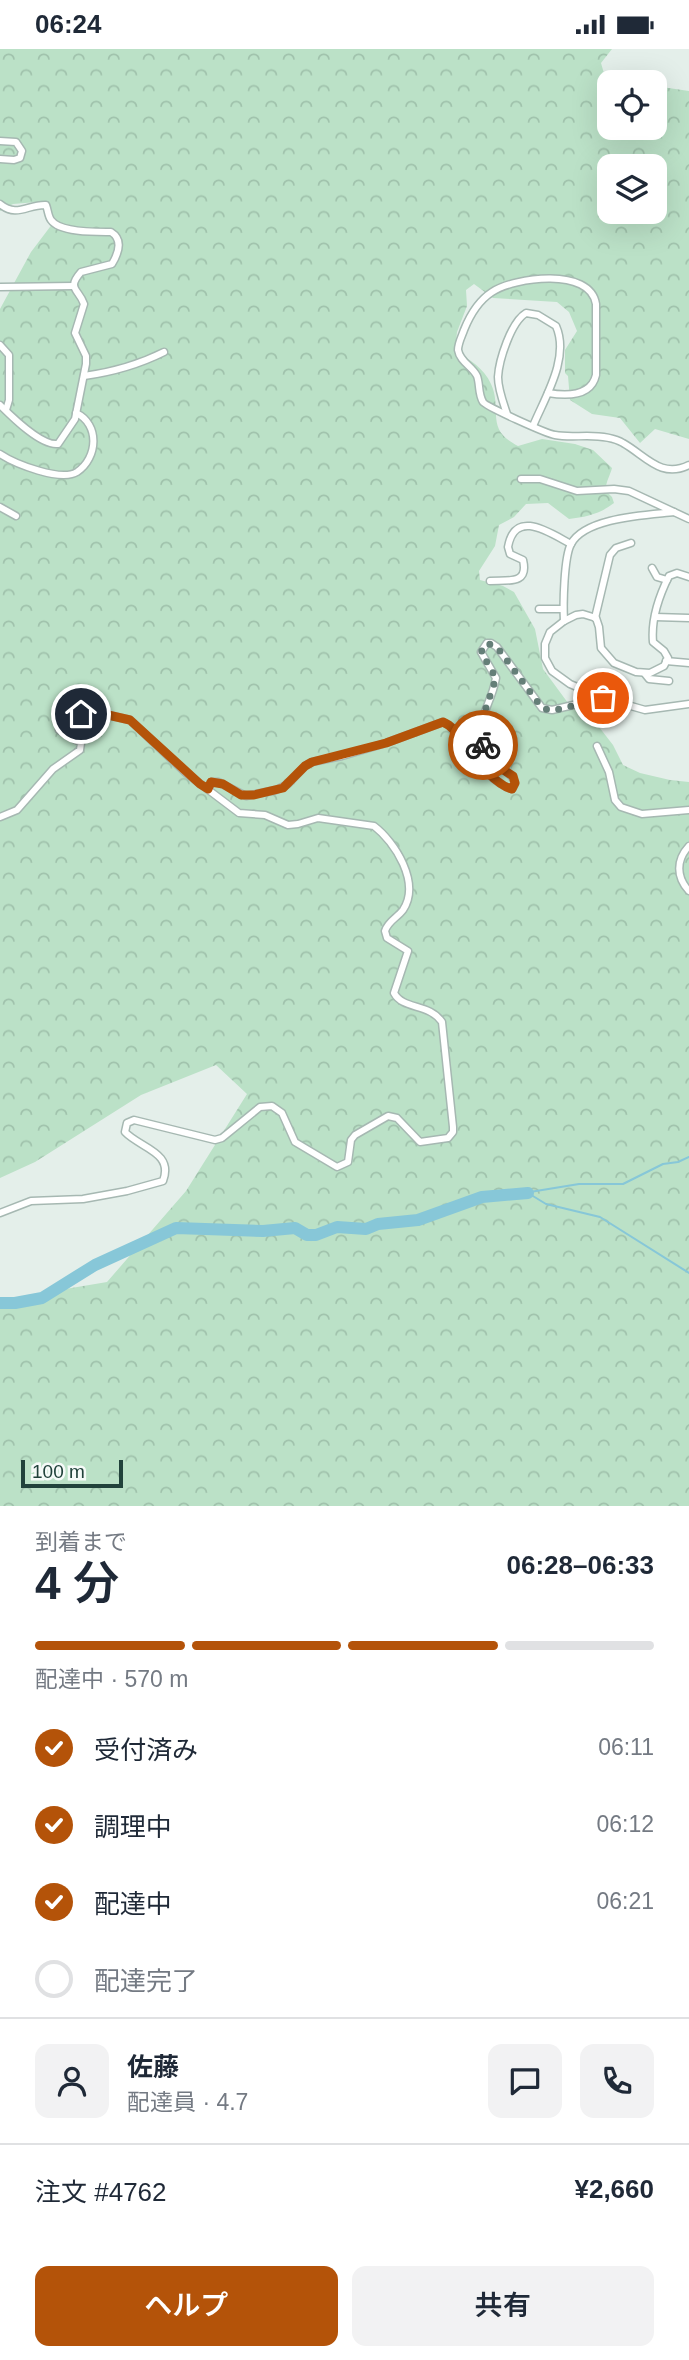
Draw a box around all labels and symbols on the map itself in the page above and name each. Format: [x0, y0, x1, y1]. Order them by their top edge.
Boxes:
pin [573, 668, 633, 728]
pin [51, 684, 111, 744]
courier [448, 710, 518, 780]
scale bar [21, 1457, 122, 1489]

